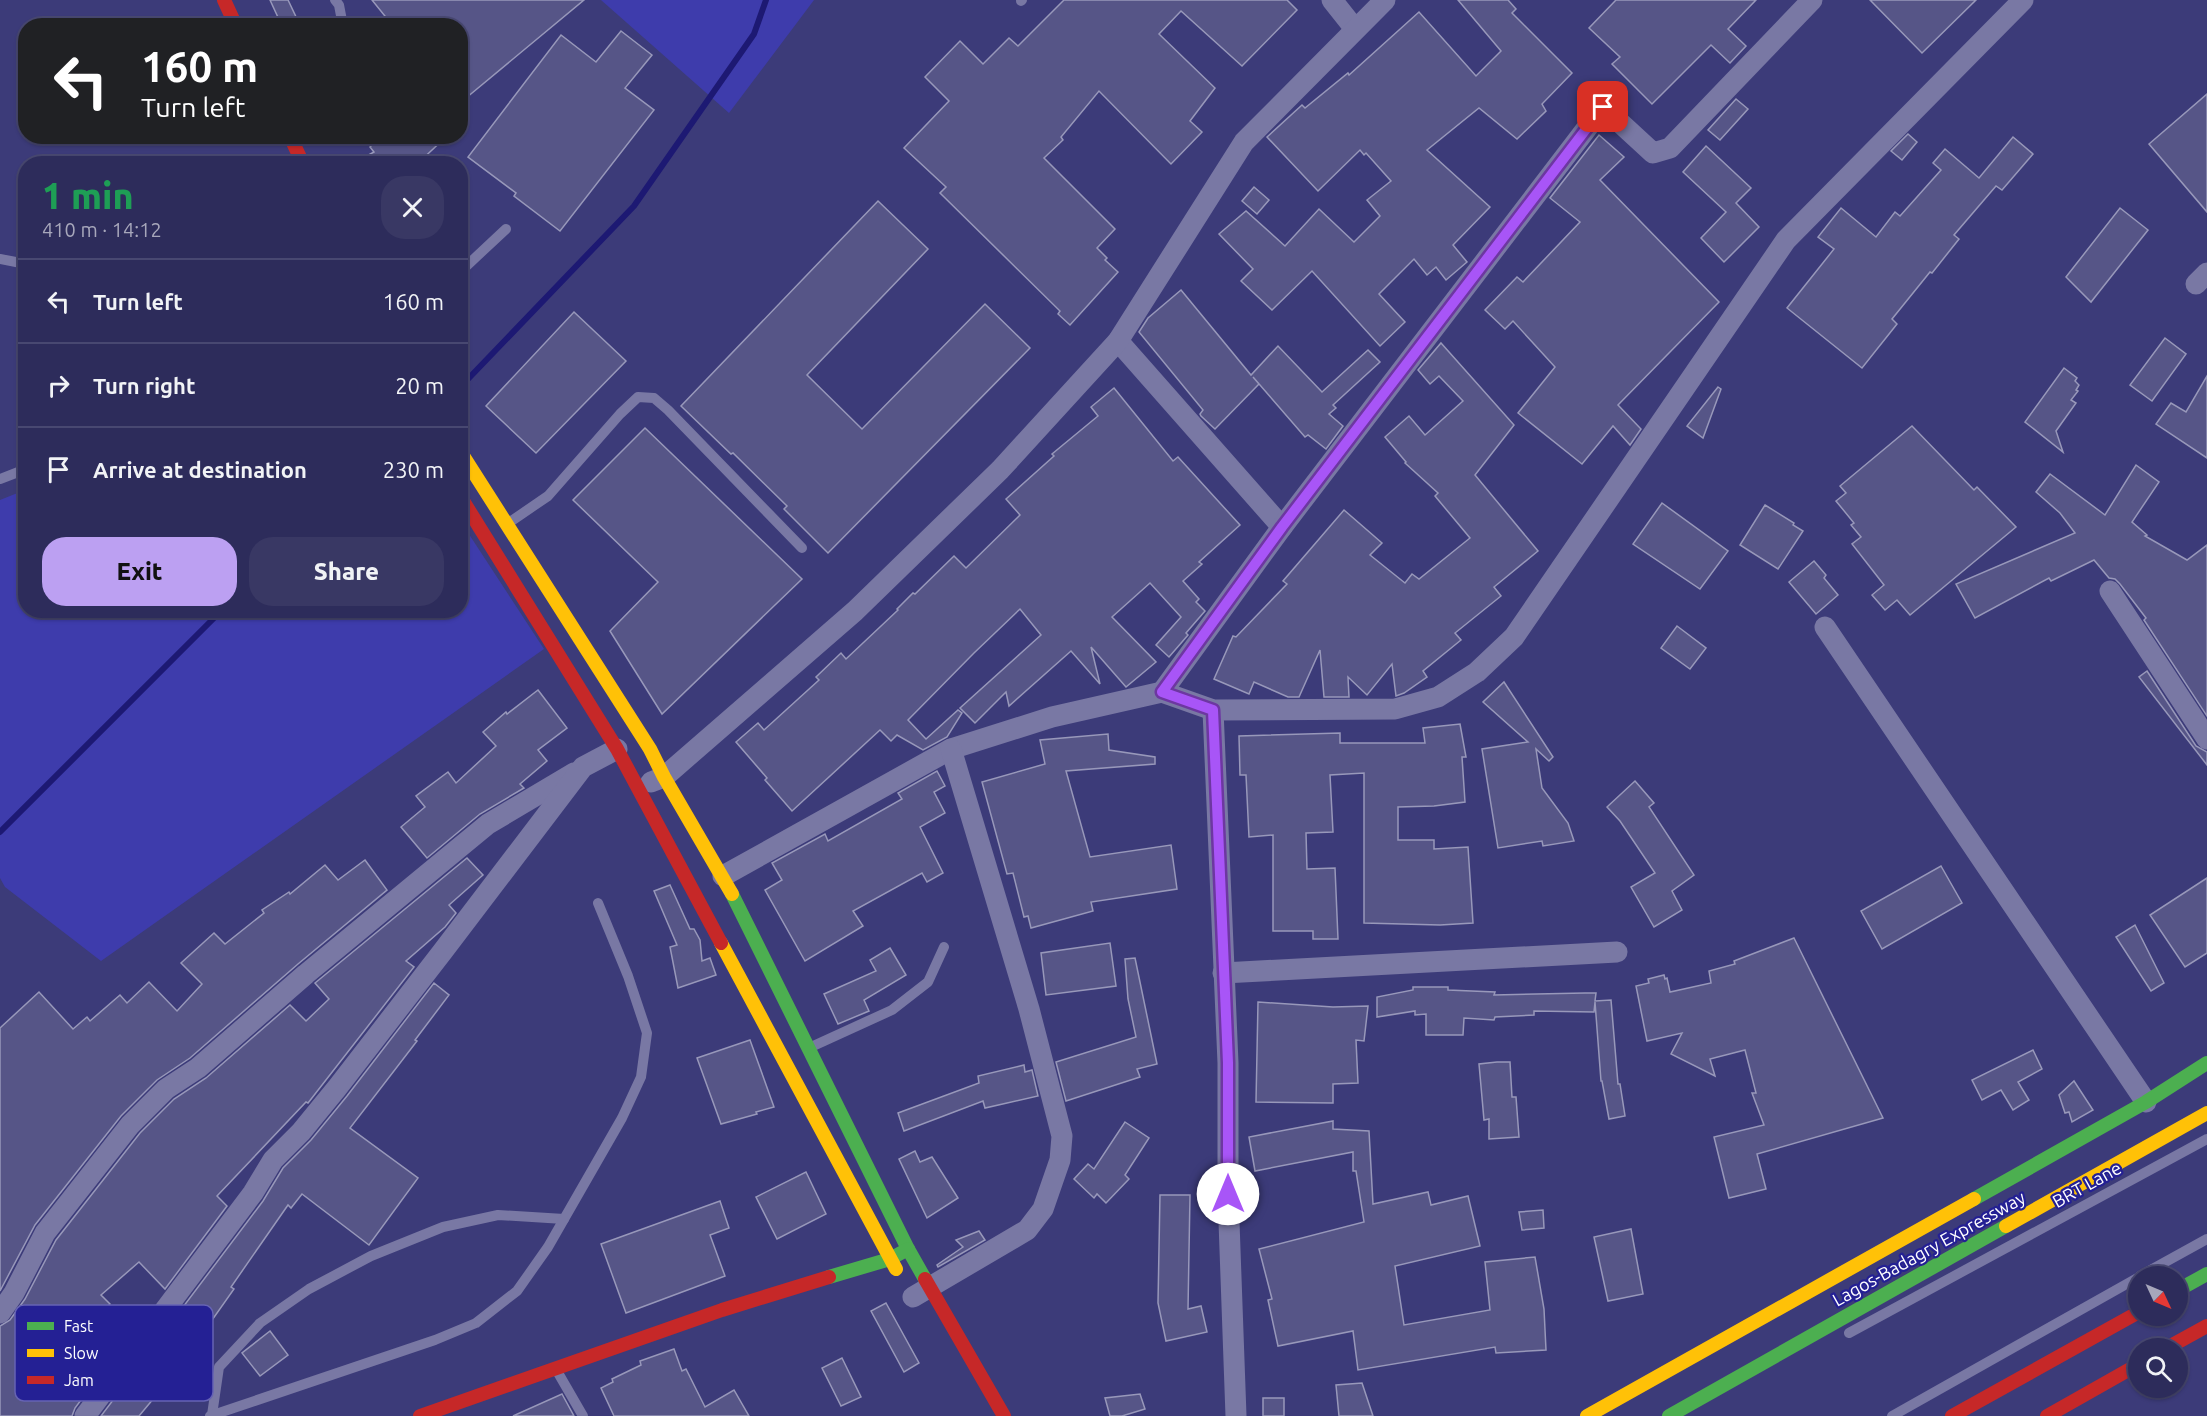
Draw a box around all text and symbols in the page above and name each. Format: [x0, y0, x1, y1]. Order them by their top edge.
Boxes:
icon: left [42, 42, 120, 120]
text: 160 m [141, 43, 258, 90]
pin [1577, 81, 1628, 132]
icon: arrive [1586, 90, 1619, 123]
text: Turn left [141, 92, 245, 122]
text: 1 min [42, 175, 134, 216]
button: close [381, 176, 444, 239]
text: 410 m · 14:12 [42, 218, 162, 241]
icon: left [42, 285, 75, 318]
text: Turn left [93, 289, 183, 314]
text: 160 m [383, 289, 444, 314]
icon: right [42, 369, 75, 402]
text: Turn right [93, 373, 195, 398]
text: 20 m [395, 373, 444, 398]
icon: arrive [42, 453, 75, 486]
text: Arrive at destination [93, 457, 307, 482]
text: 230 m [383, 457, 444, 482]
button: Exit [42, 537, 237, 606]
button: Share [249, 537, 444, 606]
street label: BRT Lane [2049, 1157, 2124, 1211]
position arrow [1196, 1162, 1260, 1226]
street label: Lagos-Badagry Expressway [1829, 1187, 2029, 1310]
north arrow [2128, 1266, 2188, 1326]
map controls [2128, 1266, 2188, 1398]
legend [15, 1305, 213, 1401]
text: Fast [64, 1317, 94, 1335]
button: search [2128, 1338, 2188, 1398]
text: Slow [64, 1344, 99, 1362]
text: Jam [64, 1371, 94, 1389]

